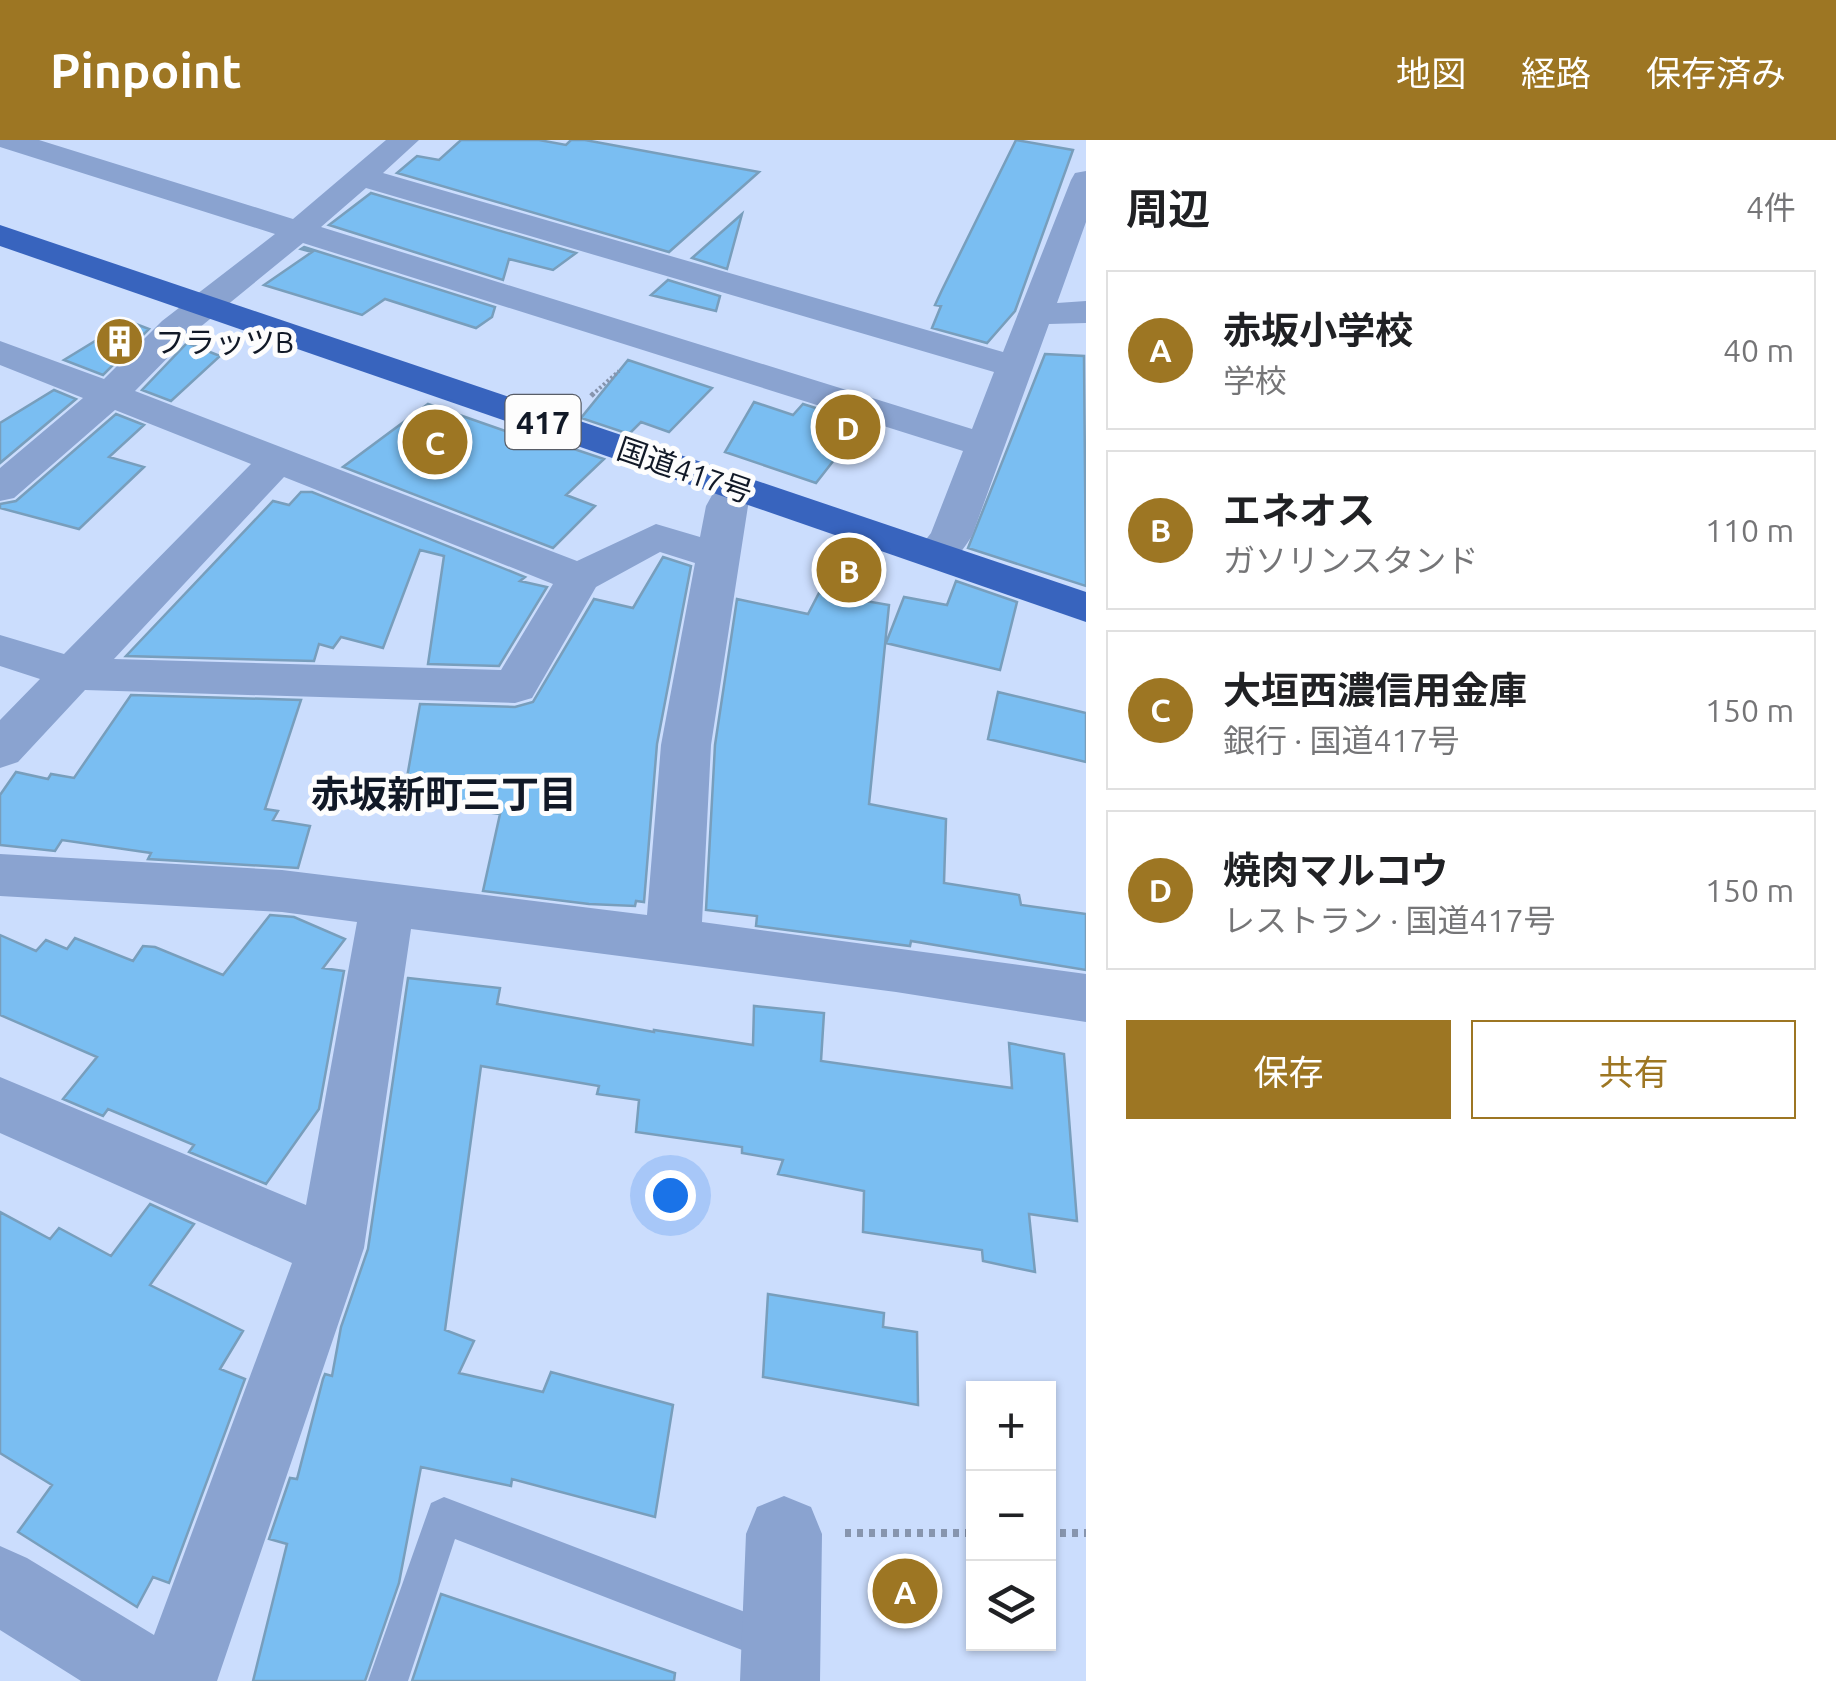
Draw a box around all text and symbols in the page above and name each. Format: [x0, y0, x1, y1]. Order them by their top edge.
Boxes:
text: Pinpoint [50, 43, 242, 97]
text: 地図 [1396, 53, 1466, 93]
text: 経路 [1521, 53, 1591, 93]
text: 保存済み [1646, 53, 1786, 93]
text: 周辺 [1126, 185, 1210, 232]
text: 4件 [1746, 189, 1796, 225]
text: 赤坂小学校 [1223, 309, 1413, 351]
building icon: フラッツB [94, 316, 146, 368]
place label: フラッツB [155, 325, 294, 359]
text: A [1149, 332, 1172, 368]
text: 40 m [1723, 332, 1794, 368]
text: 学校 [1223, 362, 1287, 398]
pin: D [816, 390, 880, 464]
road number: 417 [506, 395, 580, 449]
pin: C [402, 404, 468, 480]
street label: 国道417号 [613, 431, 757, 509]
text: エネオス [1223, 489, 1375, 531]
text: B [1150, 512, 1171, 548]
text: 110 m [1705, 512, 1794, 548]
pin: B [816, 532, 882, 608]
text: ガソリンスタンド [1223, 542, 1478, 578]
text: 大垣西濃信用金庫 [1223, 669, 1527, 711]
text: C [1150, 692, 1171, 728]
text: 150 m [1705, 692, 1794, 728]
text: 銀行 · 国道417号 [1223, 722, 1460, 758]
district label: 赤坂新町三丁目 [311, 773, 577, 815]
text: 焼肉マルコウ [1223, 849, 1449, 891]
text: D [1149, 872, 1172, 908]
text: 150 m [1705, 872, 1794, 908]
text: レストラン · 国道417号 [1223, 902, 1556, 938]
button: 保存 [1126, 1020, 1451, 1119]
button: 共有 [1471, 1020, 1796, 1119]
your location [645, 1170, 696, 1221]
map controls [966, 1381, 1056, 1651]
button: + [966, 1381, 1056, 1471]
button: − [966, 1471, 1056, 1561]
pin: A [872, 1554, 938, 1628]
button: layers [966, 1561, 1056, 1651]

